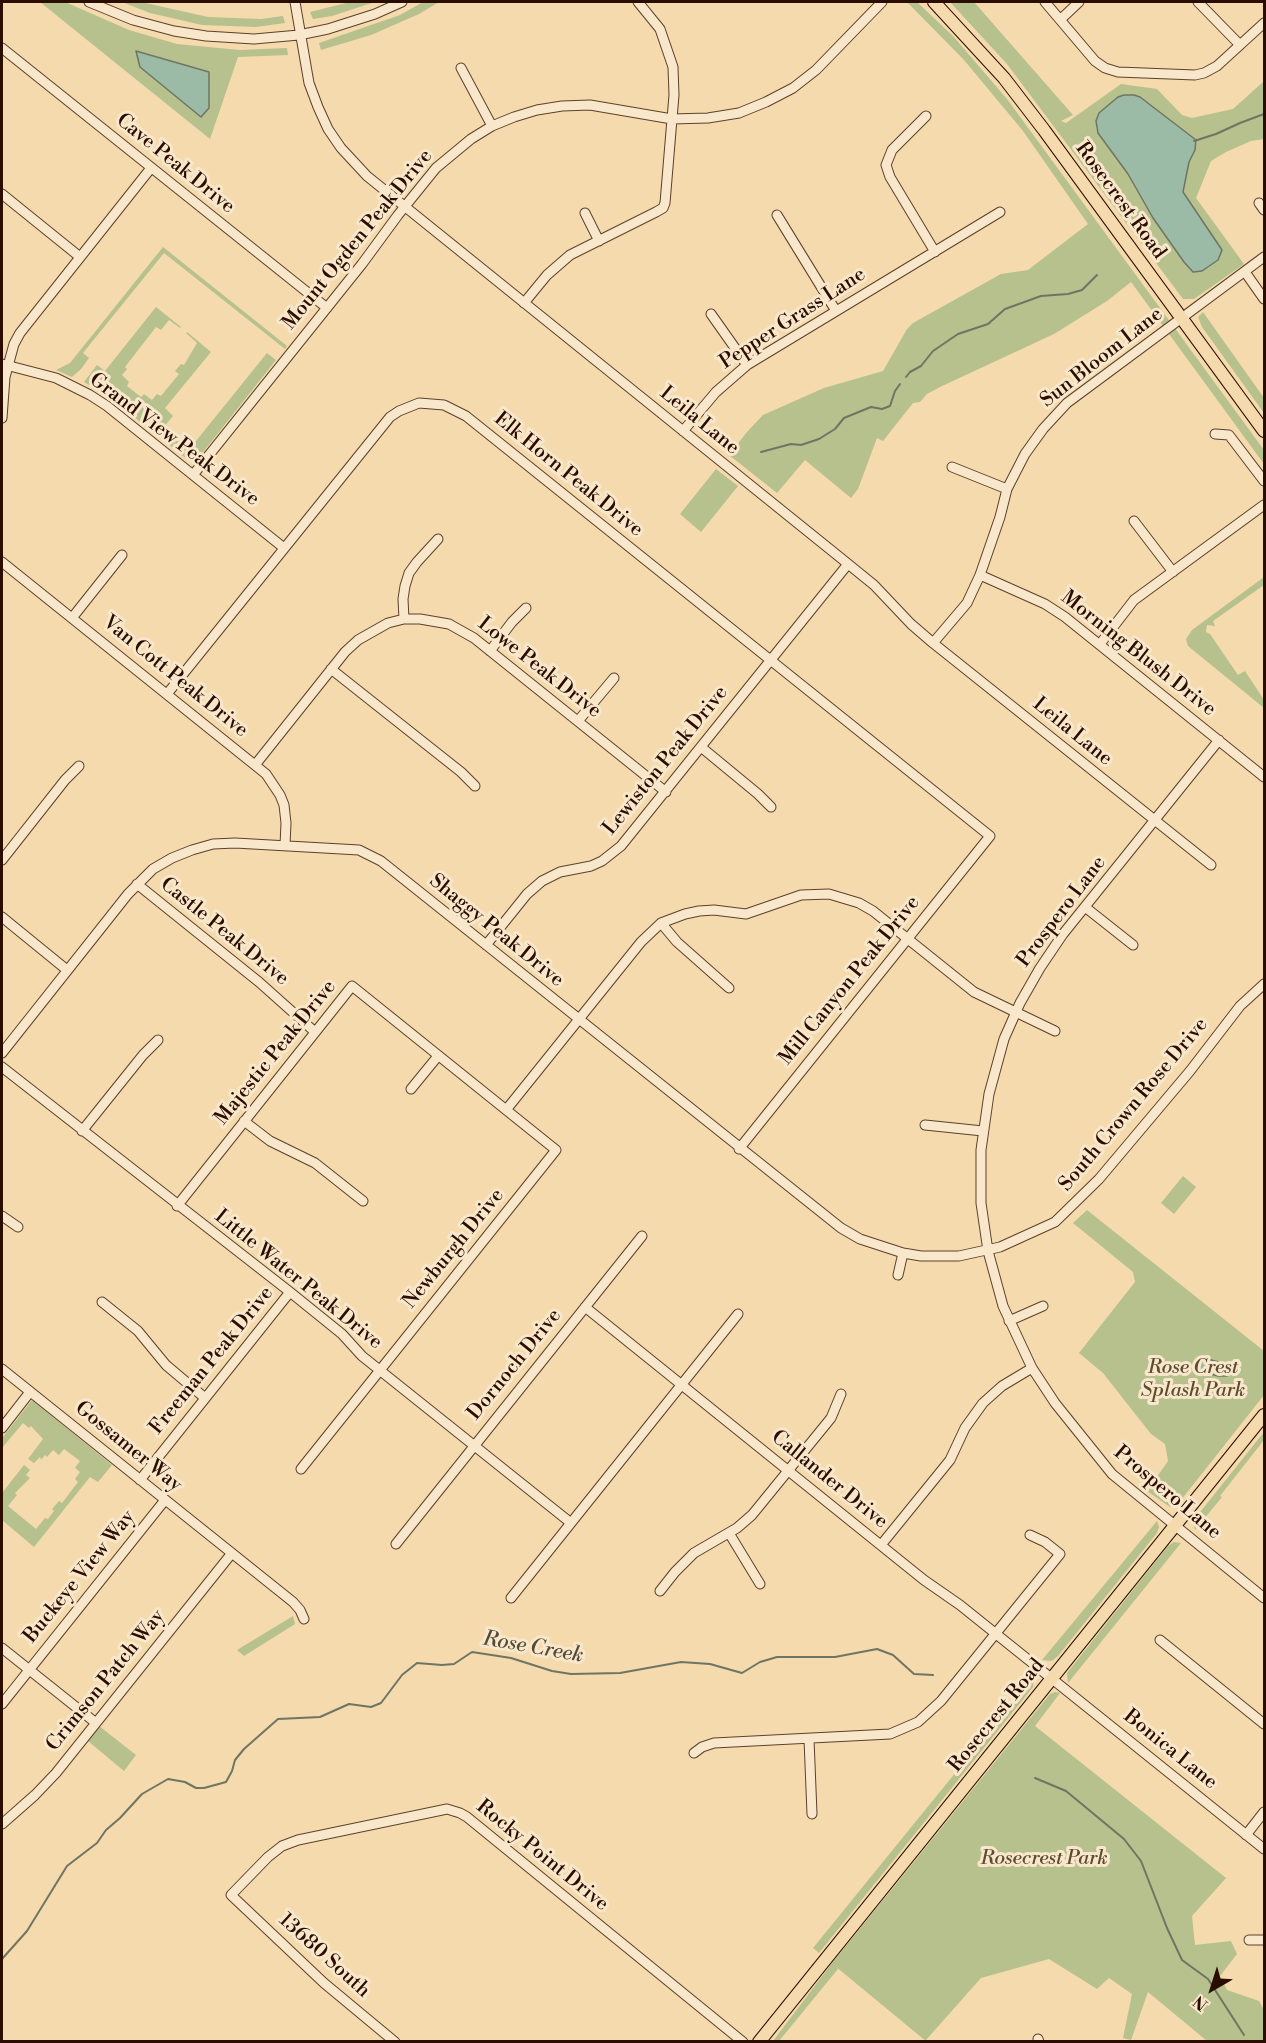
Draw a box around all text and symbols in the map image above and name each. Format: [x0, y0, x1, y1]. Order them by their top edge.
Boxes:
street label: Cave Peak Drive [111, 109, 239, 219]
street label: Rosecrest Road [1069, 138, 1171, 264]
street label: Mount Ogden Peak Drive [278, 145, 438, 335]
street label: Pepper Grass Lane [716, 263, 870, 375]
street label: Sun Bloom Lane [1036, 303, 1168, 413]
street label: Grand View Peak Drive [84, 368, 264, 512]
street label: Leila Lane [654, 382, 744, 460]
street label: Elk Horn Peak Drive [489, 408, 647, 542]
street label: Morning Blush Drive [1056, 586, 1220, 722]
street label: Van Cott Peak Drive [98, 611, 252, 743]
street label: Lowe Peak Drive [472, 612, 606, 724]
street label: Lewiston Peak Drive [599, 682, 733, 840]
street label: Leila Lane [1027, 693, 1117, 771]
street label: Prospero Lane [1012, 852, 1112, 972]
street label: Shaggy Peak Drive [424, 869, 568, 993]
street label: Castle Peak Drive [155, 873, 293, 991]
street label: Mill Canyon Peak Drive [774, 892, 926, 1070]
street label: Majestic Peak Drive [210, 976, 342, 1130]
street label: South Crown Rose Drive [1054, 1013, 1214, 1197]
street label: Newburgh Drive [398, 1184, 510, 1314]
street label: Little Water Peak Drive [209, 1205, 387, 1355]
street label: Freeman Peak Drive [145, 1282, 279, 1440]
street label: Dornoch Drive [463, 1305, 567, 1425]
park label: Rose Crest Splash Park [1141, 1356, 1245, 1403]
street label: Gossamer Way [70, 1397, 186, 1497]
street label: Callander Drive [766, 1426, 892, 1534]
street label: Prospero Lane [1108, 1441, 1226, 1545]
street label: Buckeye View Way [19, 1506, 141, 1648]
street label: Crimson Patch Way [42, 1605, 170, 1757]
water label: Rose Creek [481, 1627, 585, 1669]
street label: Rosecrest Road [944, 1654, 1050, 1778]
street label: Bonica Lane [1118, 1705, 1222, 1795]
street label: Rocky Point Drive [471, 1795, 613, 1917]
park label: Rosecrest Park [980, 1847, 1108, 1871]
street label: 13680 South [273, 1909, 375, 2003]
north arrow [1182, 1959, 1242, 2019]
text: N [1189, 1991, 1212, 2015]

